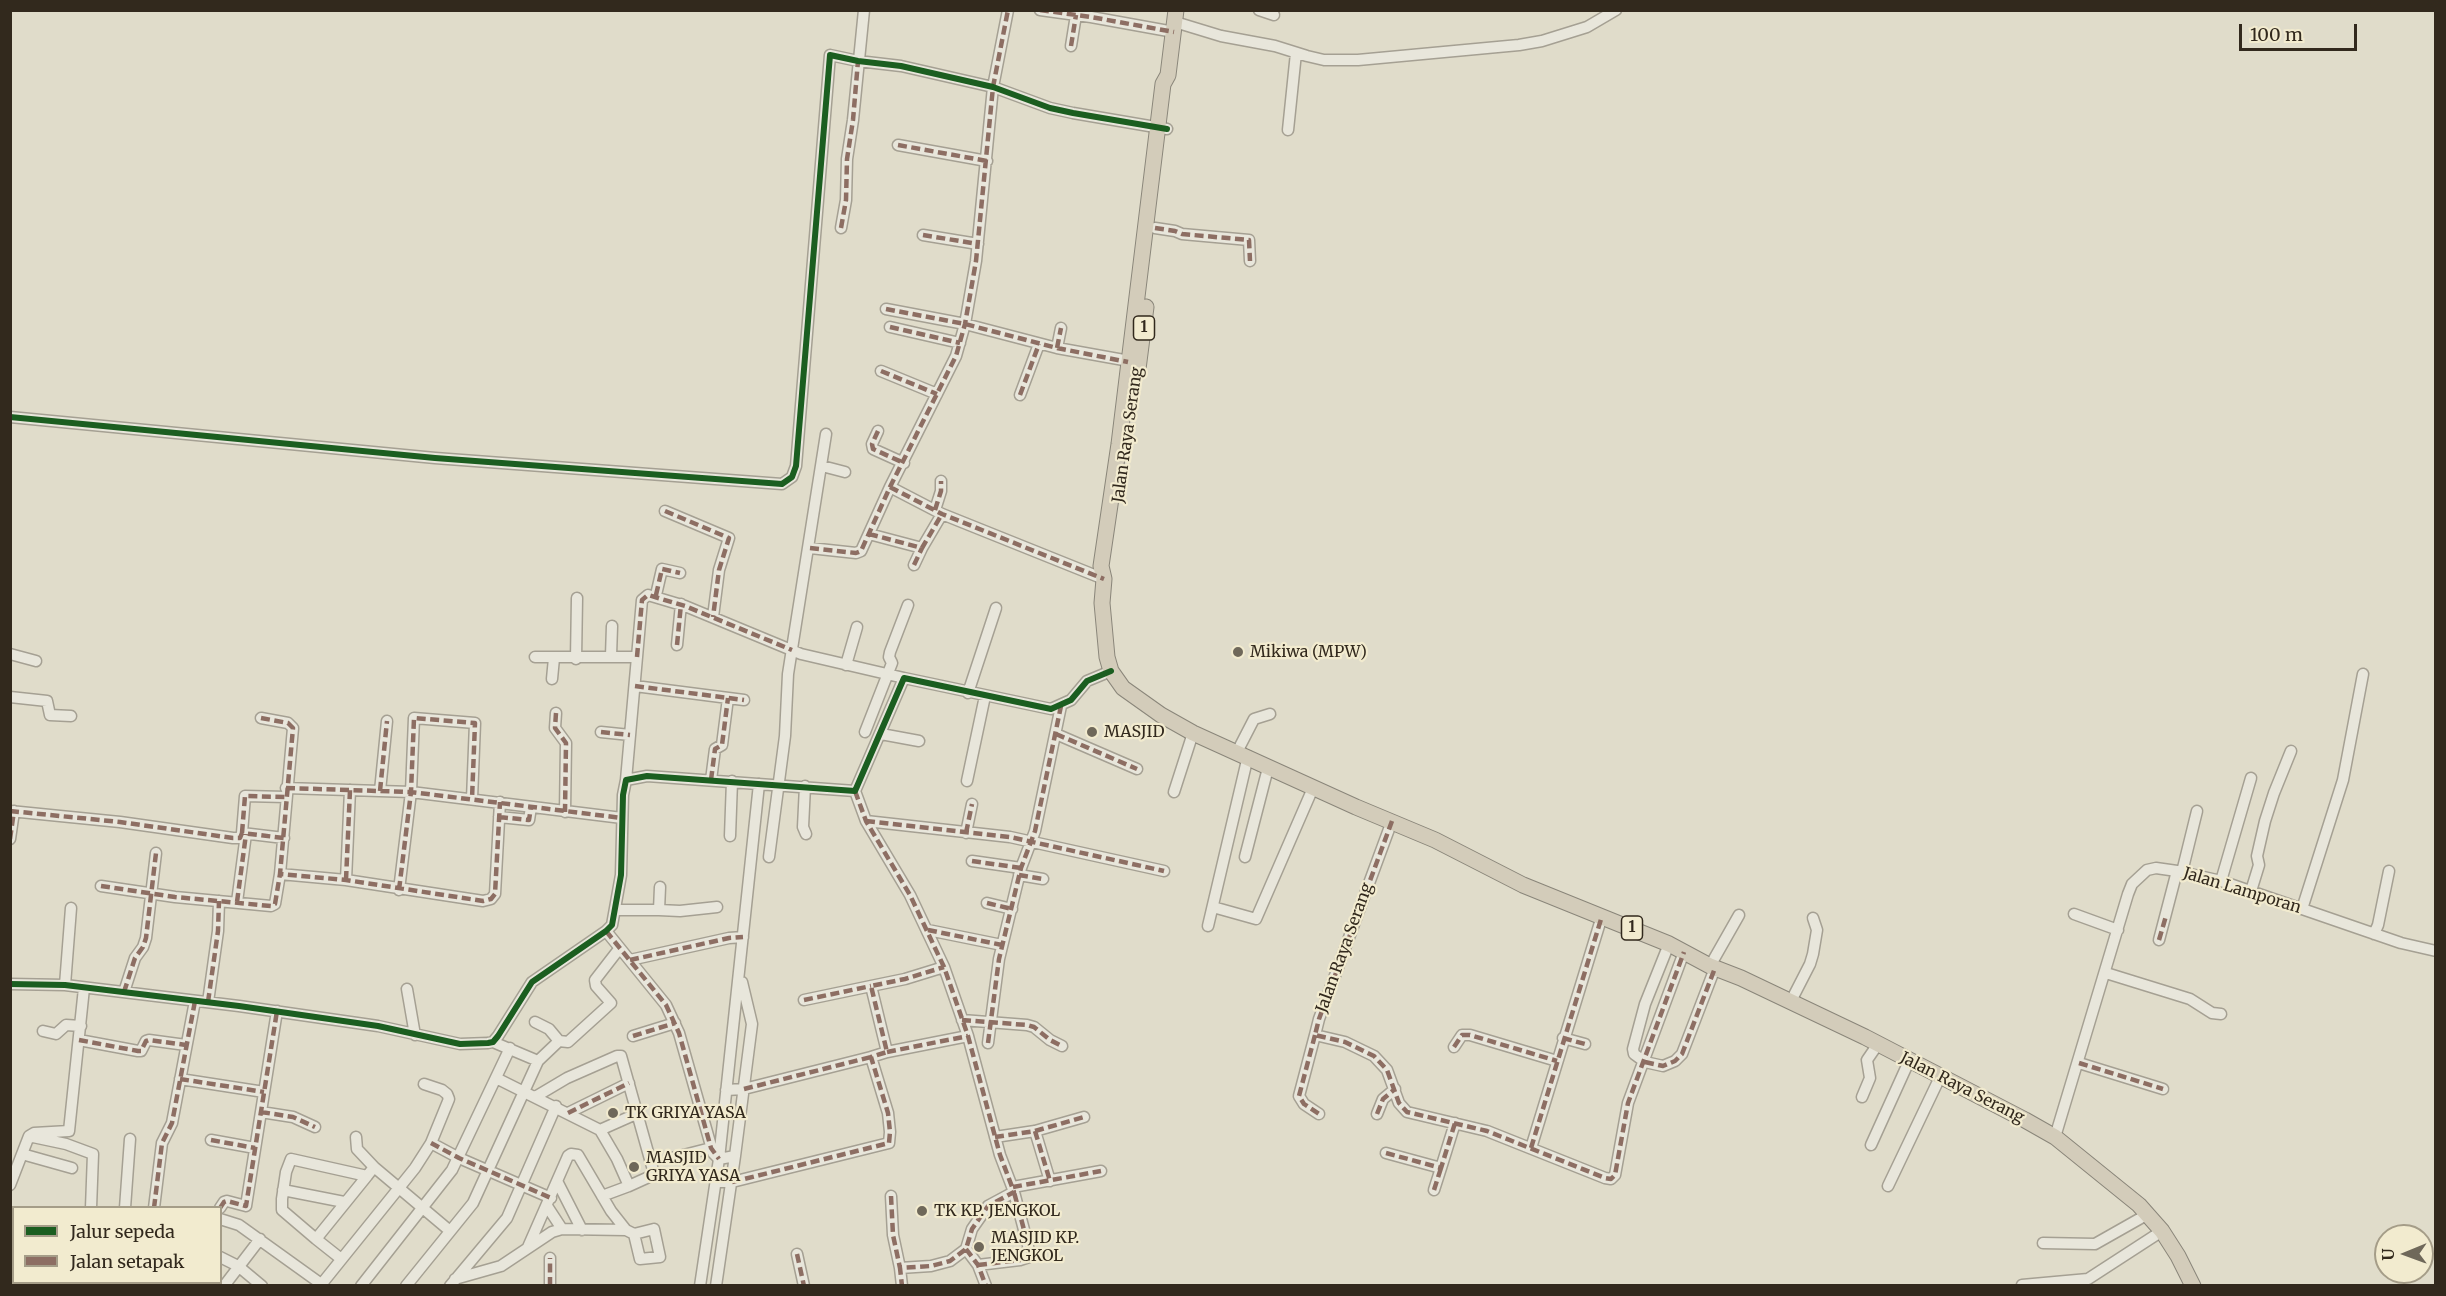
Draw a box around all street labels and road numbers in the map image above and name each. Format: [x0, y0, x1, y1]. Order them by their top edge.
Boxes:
road number: 1 [1134, 316, 1154, 340]
street label: Jalan Raya Serang [1109, 366, 1147, 504]
street label: Jalan Lamporan [2181, 864, 2303, 918]
street label: Jalan Raya Serang [1313, 880, 1377, 1016]
road number: 1 [1622, 916, 1642, 940]
street label: Jalan Raya Serang [1897, 1048, 2027, 1128]

